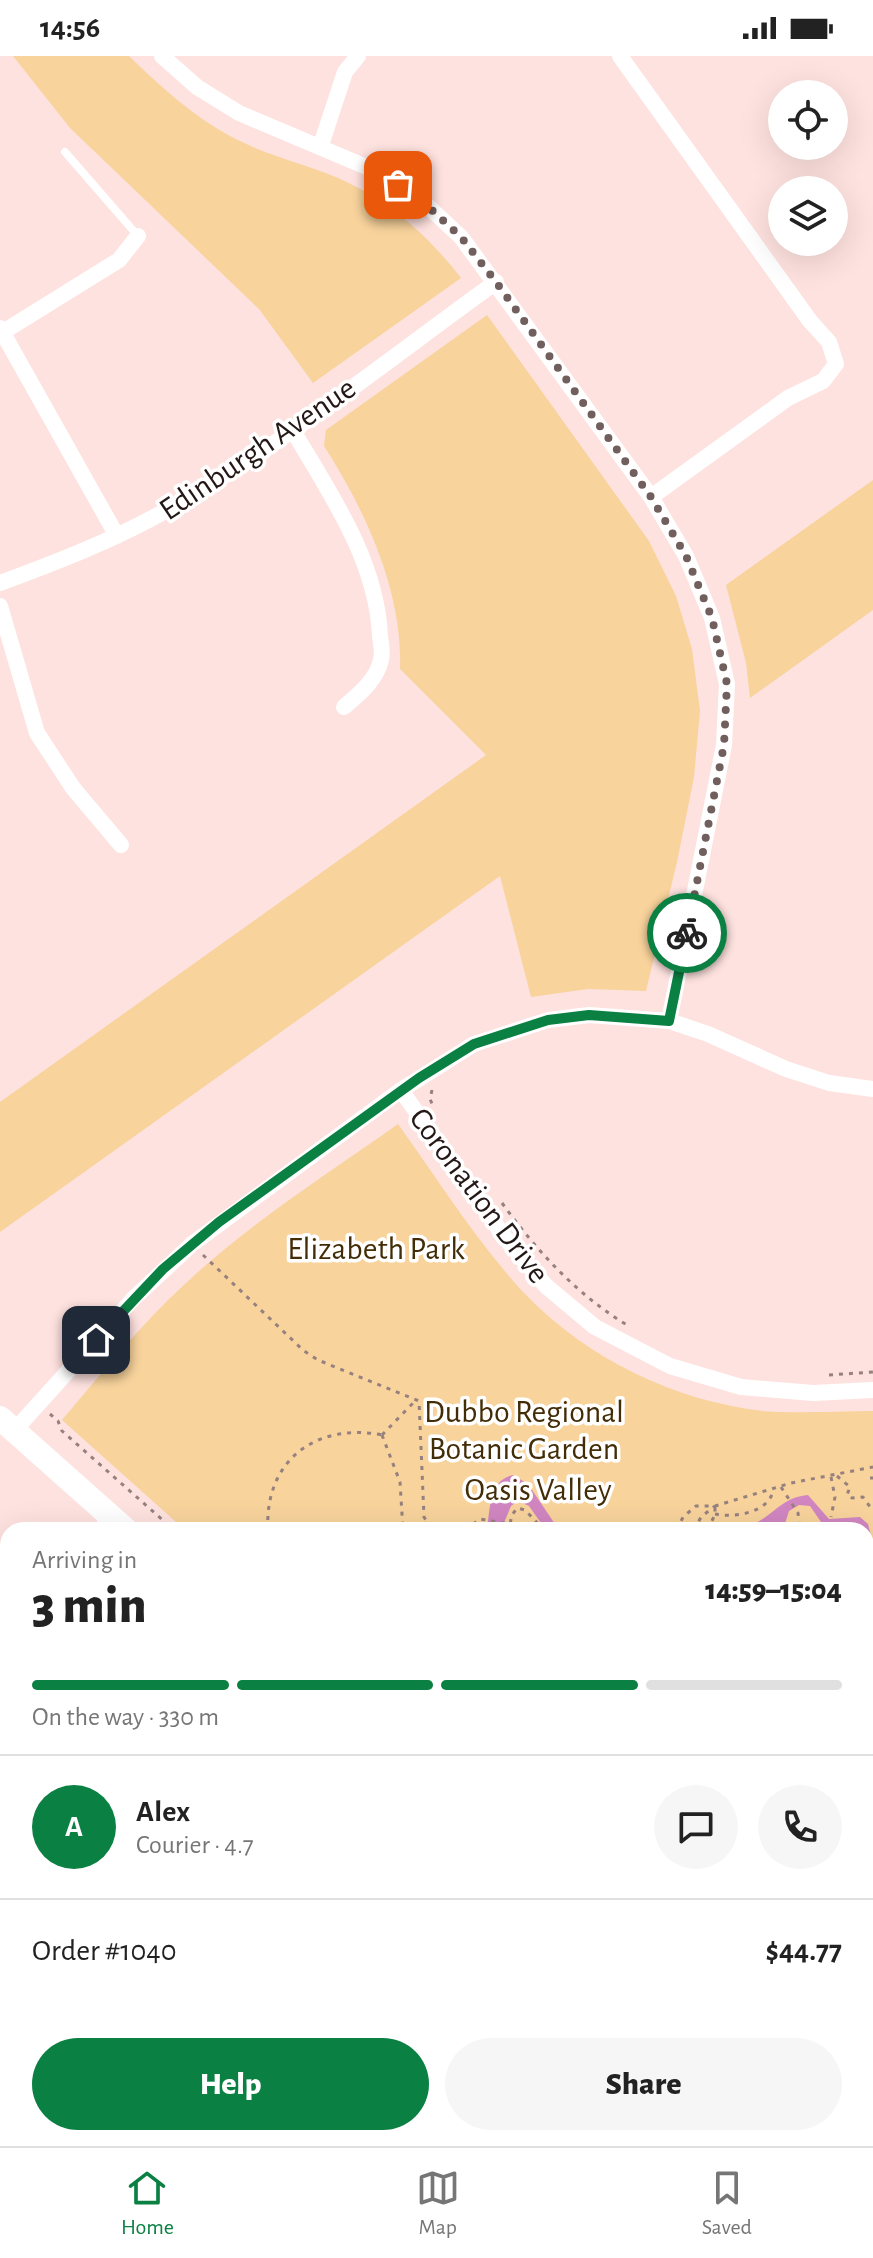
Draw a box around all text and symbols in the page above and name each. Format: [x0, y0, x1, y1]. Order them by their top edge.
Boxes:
text: 14:56 [40, 13, 100, 43]
map controls [768, 80, 848, 256]
button: locate [768, 80, 848, 160]
pin [364, 151, 432, 219]
icon: bag [376, 163, 420, 207]
button: layers [768, 176, 848, 256]
street label: Edinburgh Avenue [154, 372, 361, 526]
courier [647, 893, 727, 973]
icon: bike [665, 911, 709, 955]
street label: Coronation Drive [403, 1102, 555, 1289]
park label: Elizabeth Park [287, 1233, 465, 1265]
pin [62, 1306, 130, 1374]
icon: home [74, 1318, 118, 1362]
park label: Dubbo Regional Botanic Garden [424, 1396, 624, 1465]
park label: Oasis Valley [464, 1474, 612, 1506]
text: Arriving in [32, 1547, 137, 1573]
text: 14:59–15:04 [705, 1575, 842, 1605]
text: 3 min [32, 1580, 146, 1632]
text: On the way · 330 m [32, 1704, 219, 1730]
button: chat [654, 1785, 738, 1869]
button: phone [758, 1785, 842, 1869]
text: Alex [136, 1797, 190, 1827]
text: A [65, 1812, 83, 1842]
text: Courier · 4.7 [136, 1832, 254, 1858]
text: Order #1040 [32, 1936, 177, 1966]
text: $44.77 [766, 1936, 842, 1966]
button: Help [32, 2038, 429, 2130]
button: Share [445, 2038, 842, 2130]
tab: Home [121, 2166, 174, 2240]
tab: Map [416, 2166, 460, 2240]
tab: Saved [702, 2166, 752, 2240]

